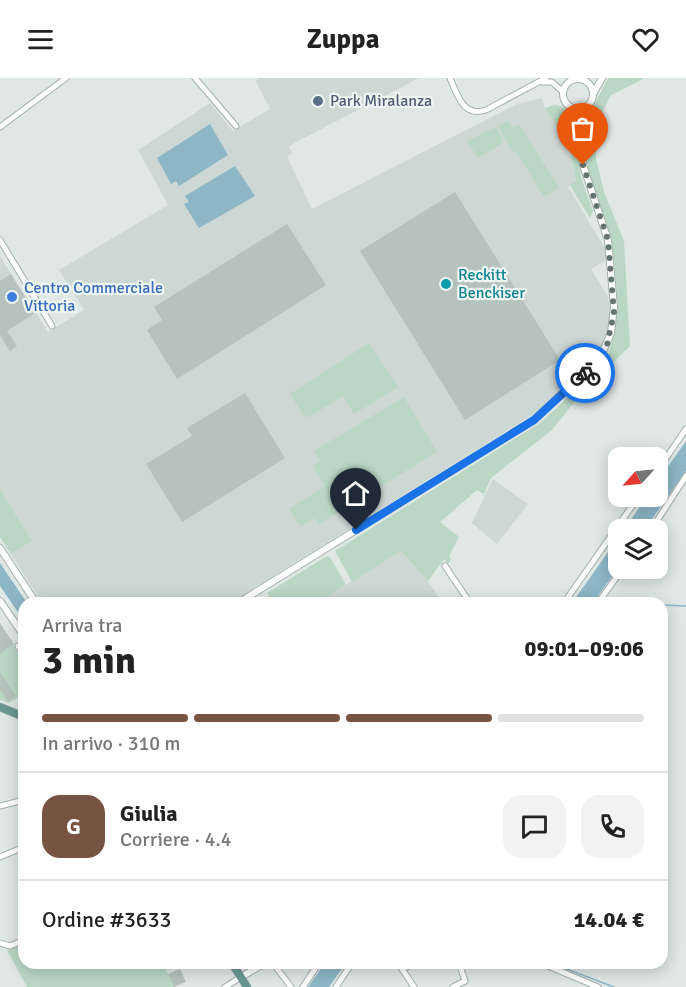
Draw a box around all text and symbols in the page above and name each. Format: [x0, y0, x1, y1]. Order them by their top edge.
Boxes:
icon: menu [24, 23, 57, 56]
text: Zuppa [307, 23, 379, 56]
icon: heart [629, 23, 662, 56]
place label: Park Miralanza [330, 91, 432, 111]
marker: Park Miralanza [311, 94, 325, 108]
pin [557, 103, 608, 165]
icon: bag [566, 112, 599, 145]
place label: Reckitt Benckiser [458, 265, 525, 303]
marker: Reckitt Benckiser [439, 277, 453, 291]
place label: Centro Commerciale Vittoria [24, 278, 163, 316]
marker: Centro Commerciale Vittoria [5, 290, 19, 304]
courier [555, 343, 615, 403]
icon: bike [569, 357, 602, 390]
north arrow [608, 447, 668, 507]
map controls [608, 447, 668, 579]
pin [330, 468, 381, 530]
icon: home [339, 477, 372, 510]
button: layers [608, 519, 668, 579]
text: Arriva tra [42, 613, 122, 638]
text: 09:01–09:06 [525, 635, 644, 662]
text: 3 min [42, 636, 136, 684]
text: In arrivo · 310 m [42, 731, 180, 756]
button: chat [503, 795, 566, 858]
button: phone [581, 795, 644, 858]
text: Giulia [120, 800, 178, 827]
text: G [66, 813, 81, 840]
text: Corriere · 4.4 [120, 827, 232, 852]
text: Ordine #3633 [42, 906, 171, 933]
text: 14.04 € [573, 906, 644, 933]

